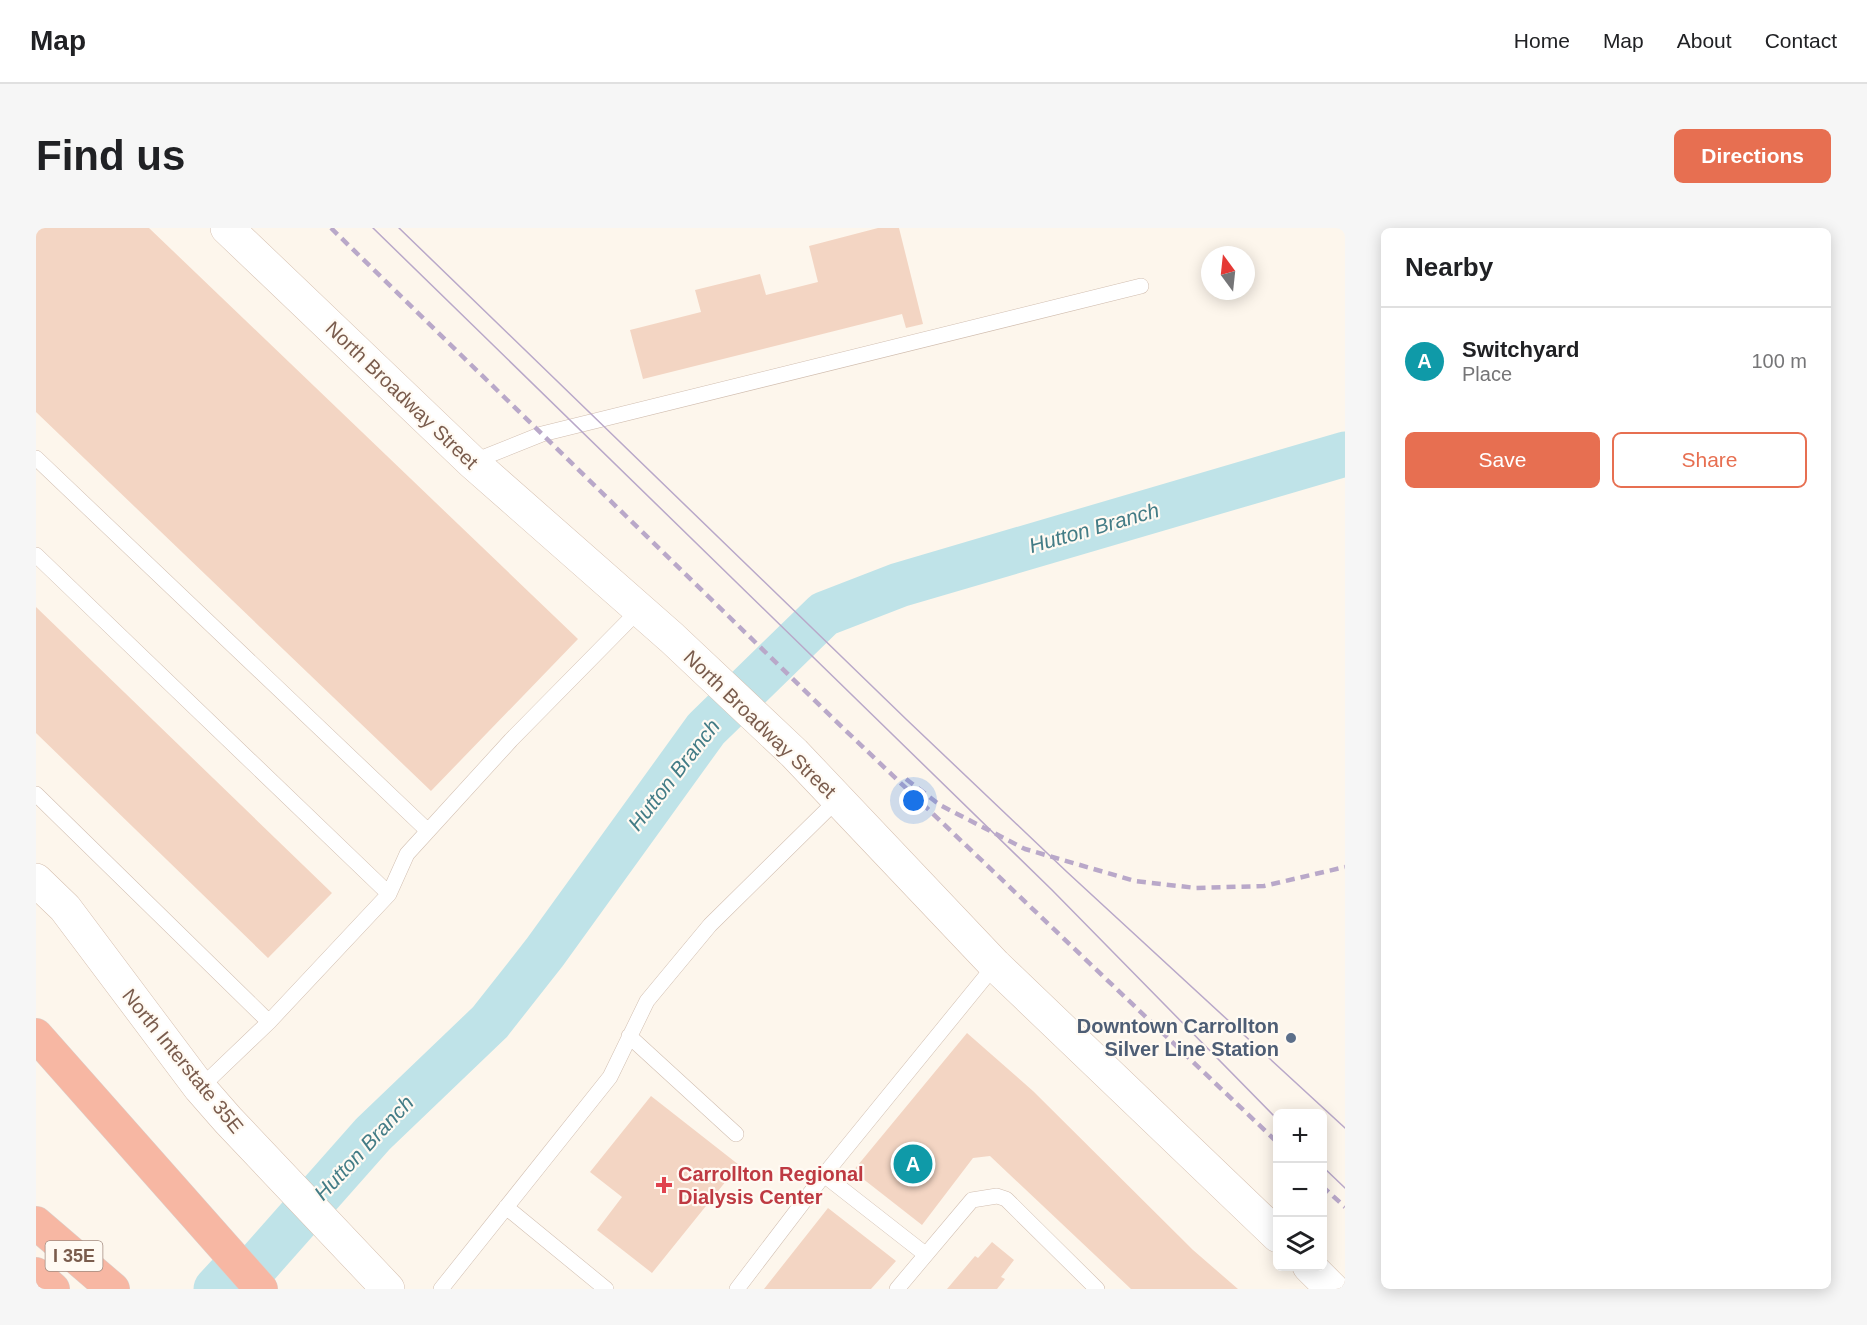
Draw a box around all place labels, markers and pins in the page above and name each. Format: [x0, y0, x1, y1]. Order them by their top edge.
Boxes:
place label: Downtown Carrollton Silver Line Station [1077, 1015, 1279, 1060]
marker: Downtown Carrollton Silver Line Station [1284, 1031, 1298, 1045]
pin: A [894, 1142, 932, 1186]
place label: Carrollton Regional Dialysis Center [678, 1163, 864, 1208]
marker: Carrollton Regional Dialysis Center [655, 1176, 673, 1194]

